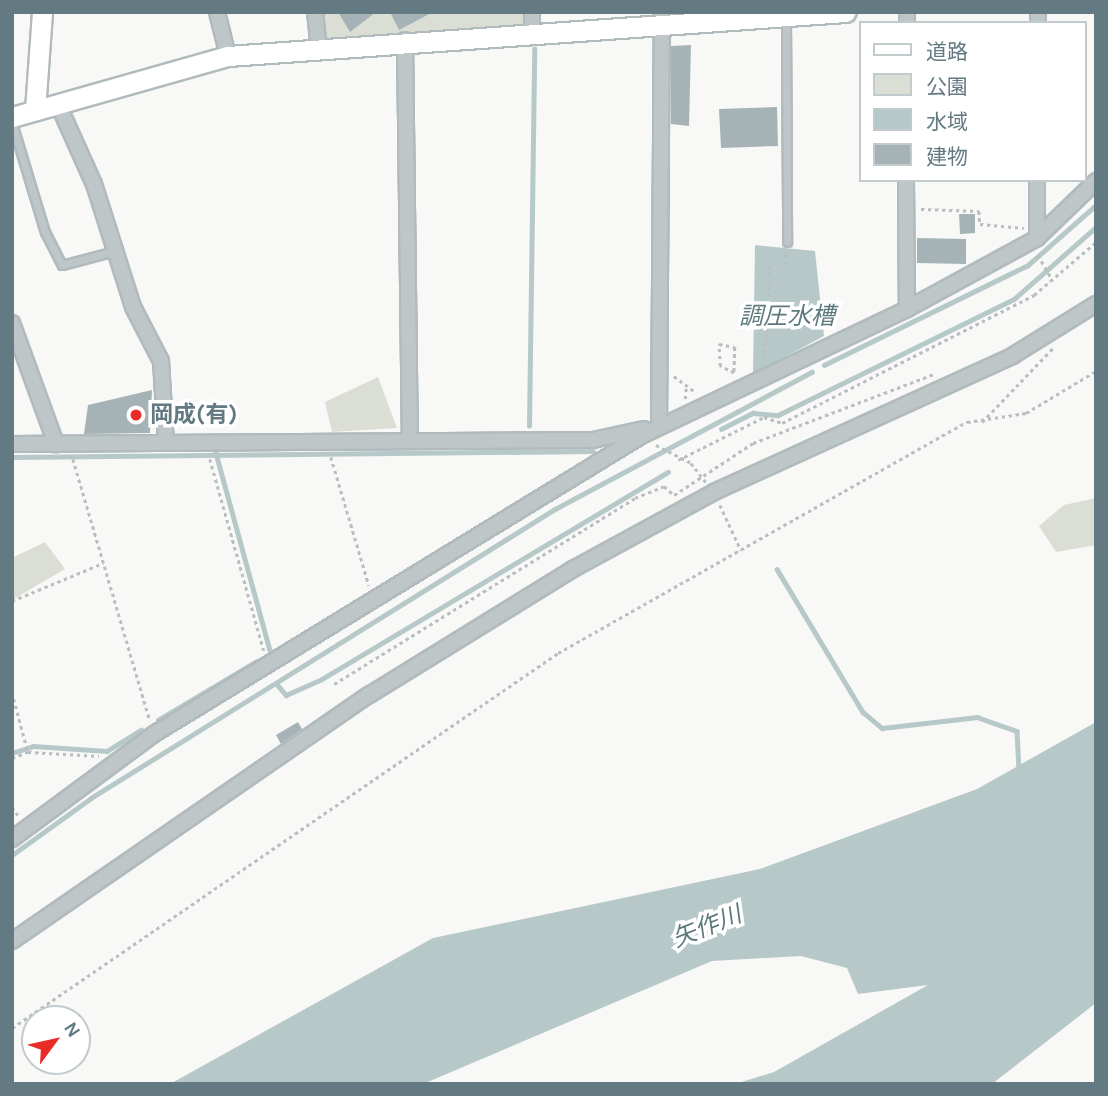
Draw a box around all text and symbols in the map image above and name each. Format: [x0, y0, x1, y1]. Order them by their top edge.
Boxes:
legend [860, 21, 1087, 182]
text: 道路 [926, 40, 968, 64]
text: 公園 [926, 75, 968, 99]
text: 水域 [926, 110, 968, 134]
text: 建物 [926, 145, 968, 169]
water label: 調圧水槽 [739, 303, 835, 331]
place label: 岡成(有) [150, 401, 237, 429]
marker: 岡成(有) [128, 407, 144, 423]
water label: 矢作川 [668, 900, 746, 954]
north arrow [21, 1005, 91, 1075]
text: N [59, 1018, 85, 1041]

